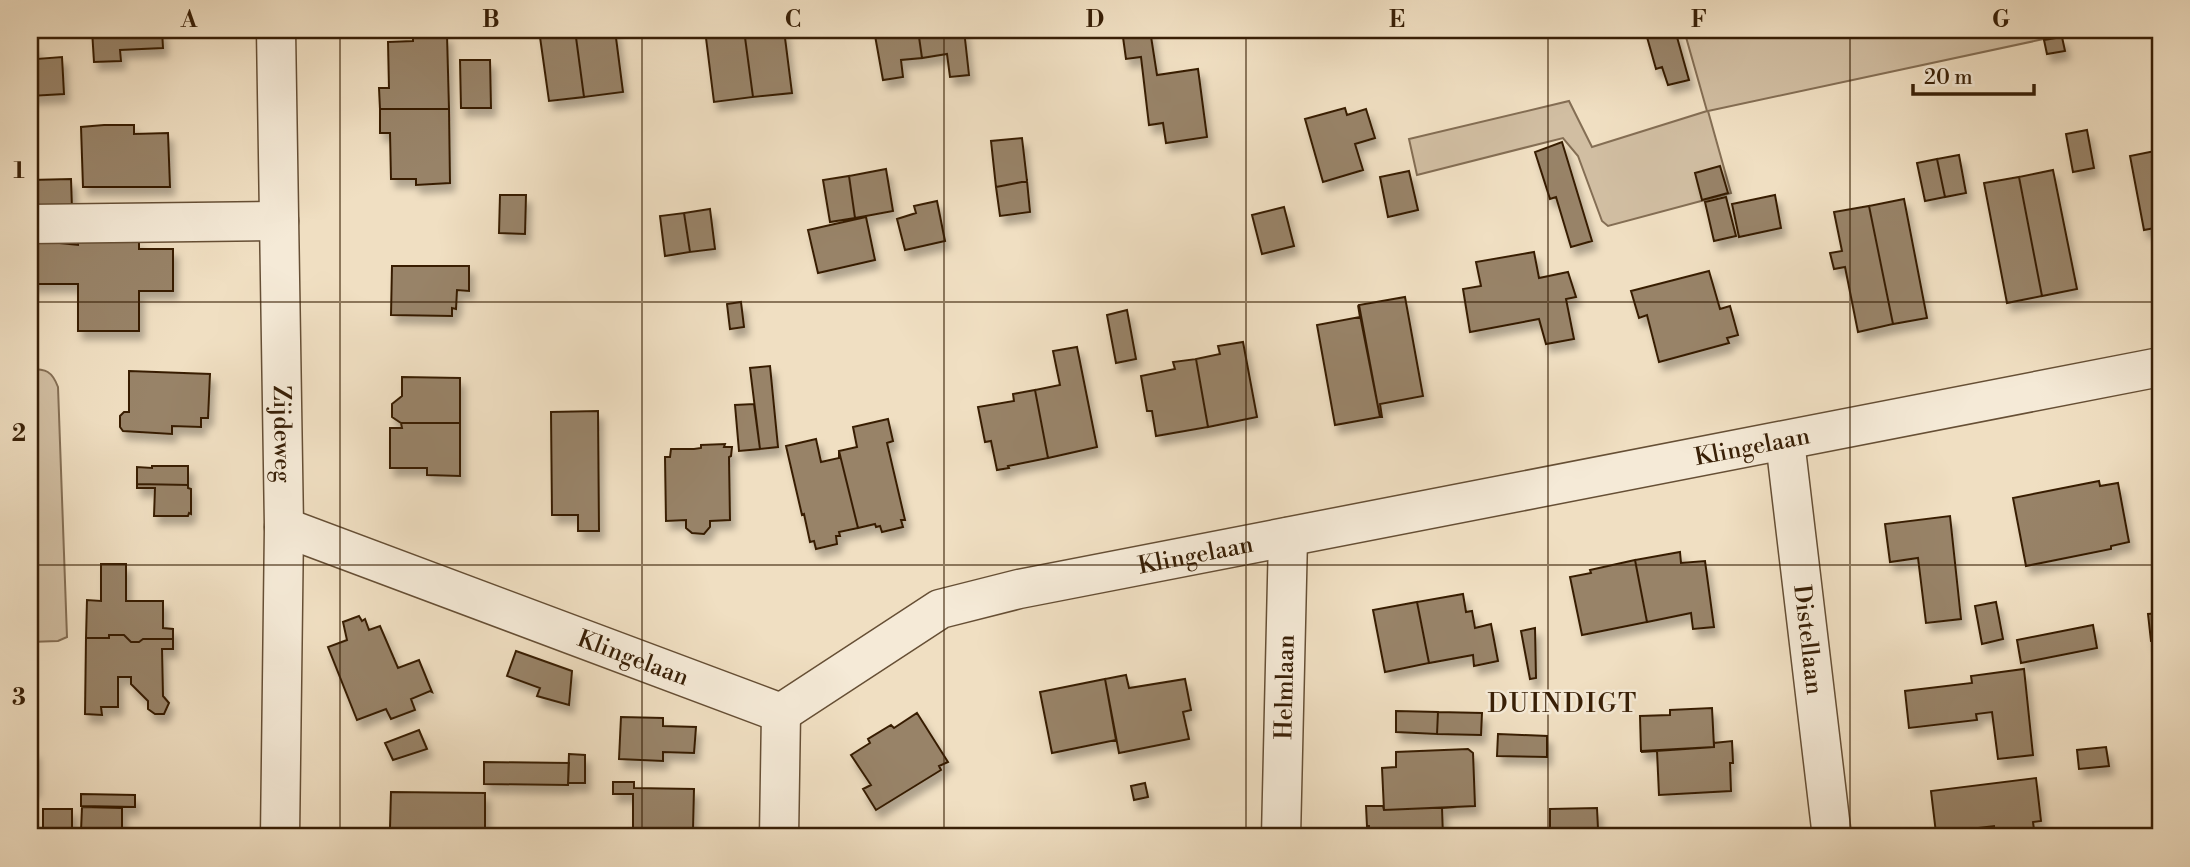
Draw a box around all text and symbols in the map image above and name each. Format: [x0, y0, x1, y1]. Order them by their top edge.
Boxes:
text: A [180, 6, 198, 34]
text: B [482, 6, 500, 34]
text: C [785, 6, 801, 34]
text: D [1086, 6, 1104, 34]
text: E [1389, 6, 1405, 34]
text: F [1691, 6, 1707, 34]
text: G [1992, 6, 2010, 34]
scale bar [1913, 52, 2034, 96]
text: 20 m [1924, 65, 1973, 91]
text: 1 [13, 157, 25, 185]
street label: Zijdeweg [266, 385, 297, 484]
text: 2 [12, 420, 26, 448]
street label: Klingelaan [1692, 421, 1813, 473]
street label: Klingelaan [1136, 530, 1256, 582]
street label: Distellaan [1786, 583, 1829, 696]
street label: Klingelaan [573, 624, 693, 693]
street label: Helmlaan [1269, 634, 1302, 740]
text: 3 [12, 684, 26, 712]
district label: DUINDIGT [1488, 688, 1638, 720]

